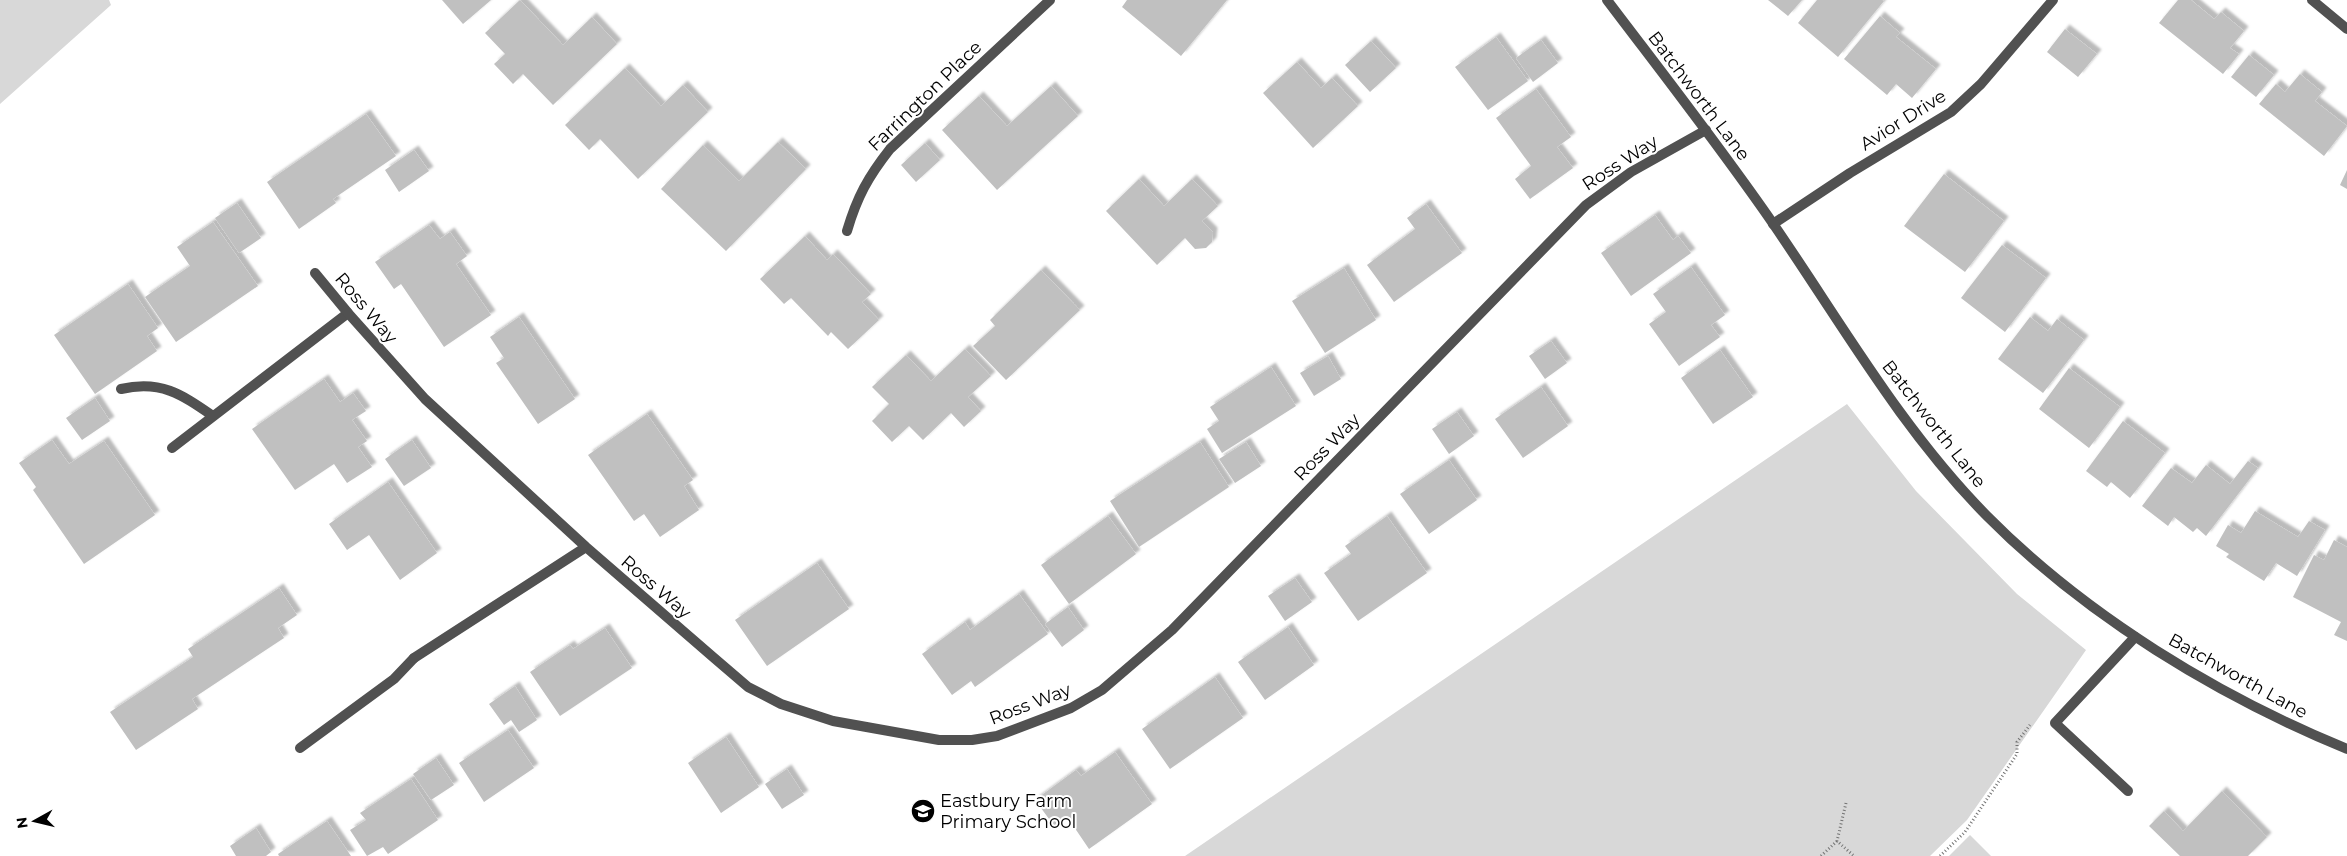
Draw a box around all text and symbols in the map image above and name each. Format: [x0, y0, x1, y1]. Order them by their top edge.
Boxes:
street label: Batchworth Lane [1643, 27, 1755, 165]
street label: Farrington Place [864, 36, 987, 156]
street label: Avior Drive [1856, 85, 1950, 155]
street label: Ross Way [1578, 130, 1662, 196]
street label: Ross Way [330, 268, 402, 348]
street label: Batchworth Lane [1877, 356, 1991, 492]
street label: Ross Way [1289, 408, 1365, 485]
street label: Ross Way [616, 551, 696, 624]
street label: Batchworth Lane [2164, 629, 2312, 723]
street label: Ross Way [986, 678, 1074, 730]
place label: Eastbury Farm Primary School [940, 790, 1076, 833]
north arrow [10, 796, 60, 846]
school or university icon: Eastbury Farm Primary School [910, 798, 936, 824]
text: N [12, 816, 32, 830]

